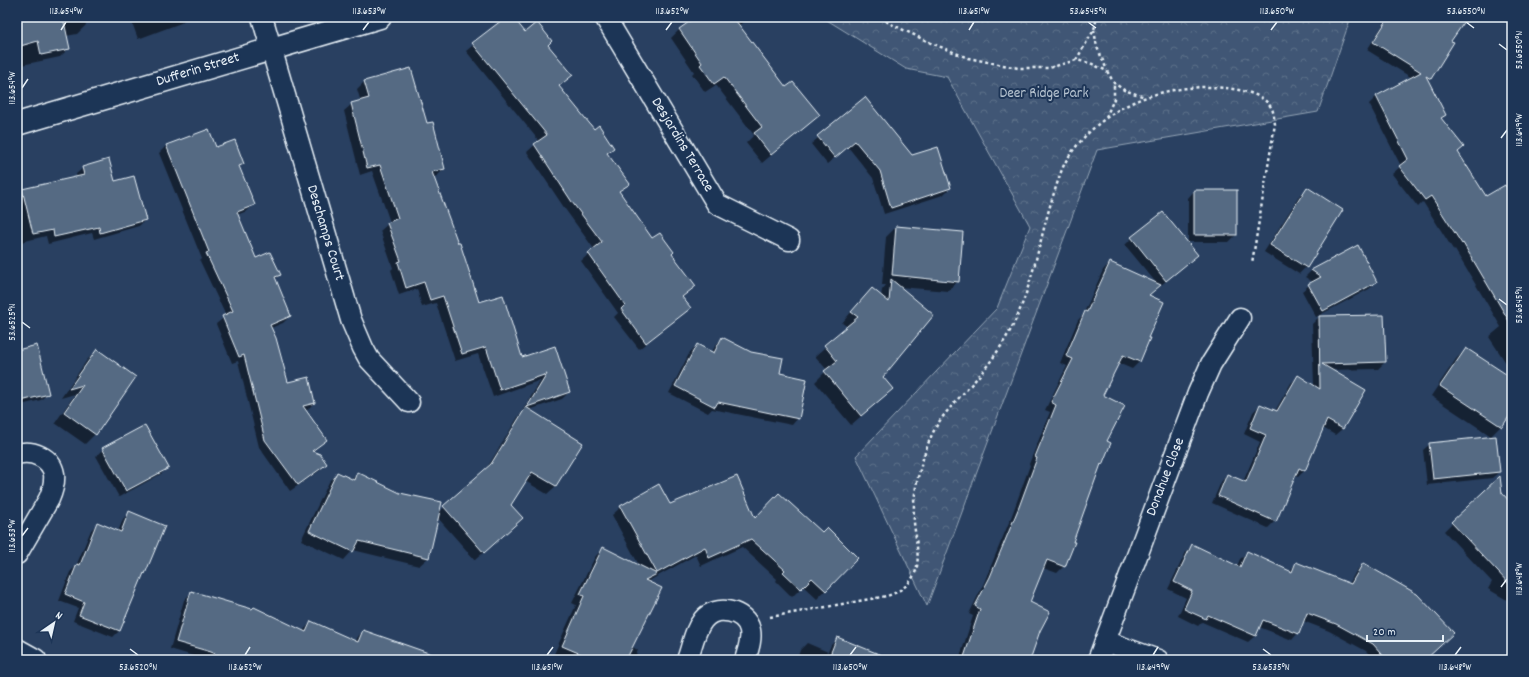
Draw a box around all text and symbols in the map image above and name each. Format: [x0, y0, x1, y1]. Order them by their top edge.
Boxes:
text: 113.654°W [49, 5, 83, 19]
text: 113.653°W [352, 5, 386, 19]
text: 113.652°W [655, 5, 689, 19]
text: 113.651°W [958, 5, 990, 19]
text: 53.6545°N [1069, 5, 1107, 19]
text: 113.650°W [1260, 5, 1294, 19]
text: 53.6550°N [1447, 5, 1485, 19]
text: 53.6550°N [1513, 31, 1527, 69]
street label: Dufferin Street [154, 47, 243, 93]
text: 113.654°W [6, 71, 20, 105]
park label: Deer Ridge Park [999, 83, 1089, 105]
street label: Desjardins Terrace [645, 93, 719, 197]
text: 113.649°W [1513, 113, 1527, 147]
street label: Deschamps Court [300, 182, 350, 284]
text: 53.6545°N [1513, 286, 1527, 324]
text: 53.6525°N [6, 303, 20, 341]
street label: Donahue Close [1141, 434, 1191, 519]
text: 113.653°W [6, 519, 20, 553]
text: 113.648°W [1513, 563, 1527, 595]
north arrow [34, 603, 74, 643]
text: N [52, 608, 66, 625]
scale bar [1367, 617, 1443, 643]
text: 20 m [1373, 624, 1396, 641]
text: 53.6520°N [119, 661, 157, 675]
text: 113.652°W [228, 661, 262, 675]
text: 113.651°W [531, 661, 563, 675]
text: 113.650°W [833, 661, 867, 675]
text: 113.649°W [1136, 661, 1170, 675]
text: 53.6535°N [1252, 661, 1290, 675]
text: 113.648°W [1439, 661, 1472, 675]

